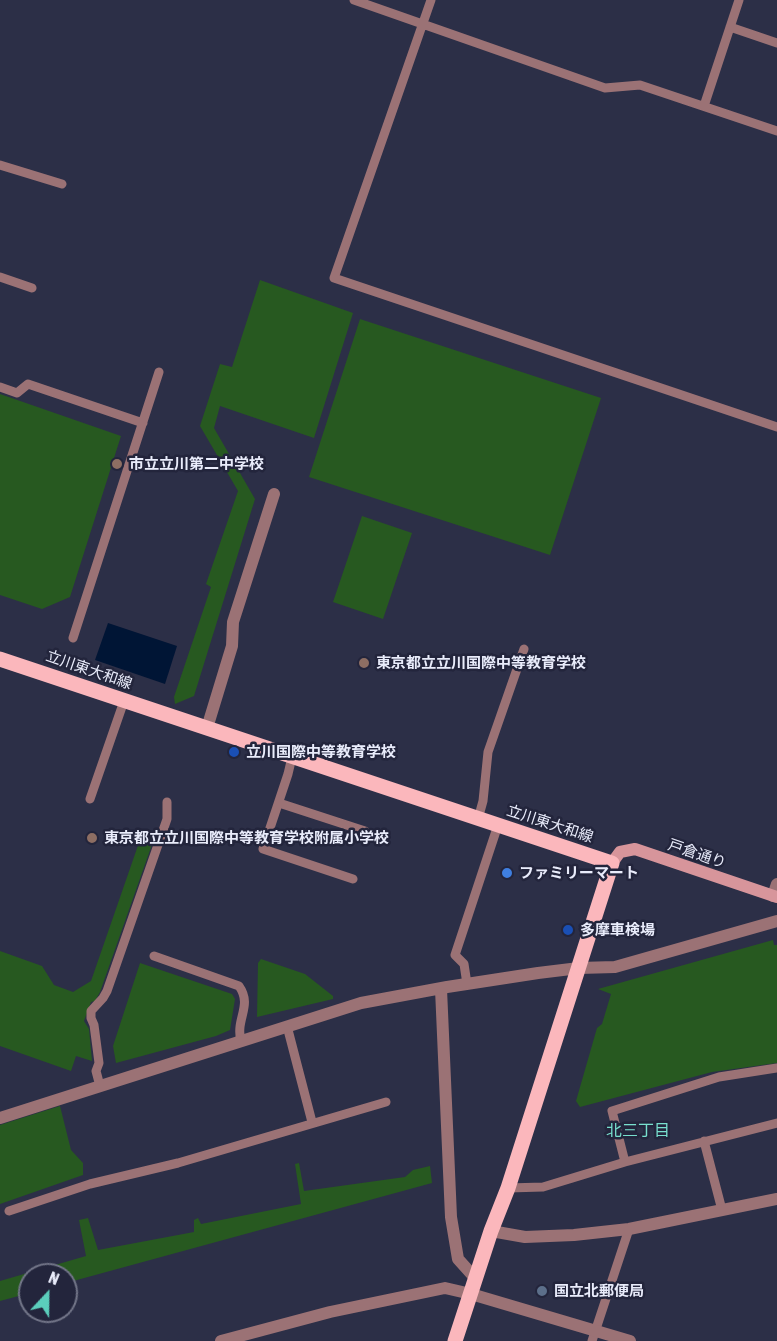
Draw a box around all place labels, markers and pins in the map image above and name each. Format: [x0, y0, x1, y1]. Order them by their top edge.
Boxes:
place label: 市立立川第二中学校 [129, 455, 264, 473]
marker: 市立立川第二中学校 [110, 457, 124, 471]
place label: 東京都立立川国際中等教育学校 [376, 654, 586, 672]
marker: 東京都立立川国際中等教育学校 [357, 656, 371, 670]
place label: 立川国際中等教育学校 [246, 743, 396, 761]
marker: 立川国際中等教育学校 [227, 745, 241, 759]
place label: 東京都立立川国際中等教育学校附属小学校 [104, 829, 389, 847]
marker: 東京都立立川国際中等教育学校附属小学校 [85, 831, 99, 845]
place label: ファミリーマート [519, 864, 639, 882]
marker: ファミリーマート [500, 866, 514, 880]
place label: 多摩車検場 [580, 921, 655, 939]
marker: 多摩車検場 [561, 923, 575, 937]
place label: 国立北郵便局 [554, 1282, 644, 1300]
marker: 国立北郵便局 [535, 1284, 549, 1298]

